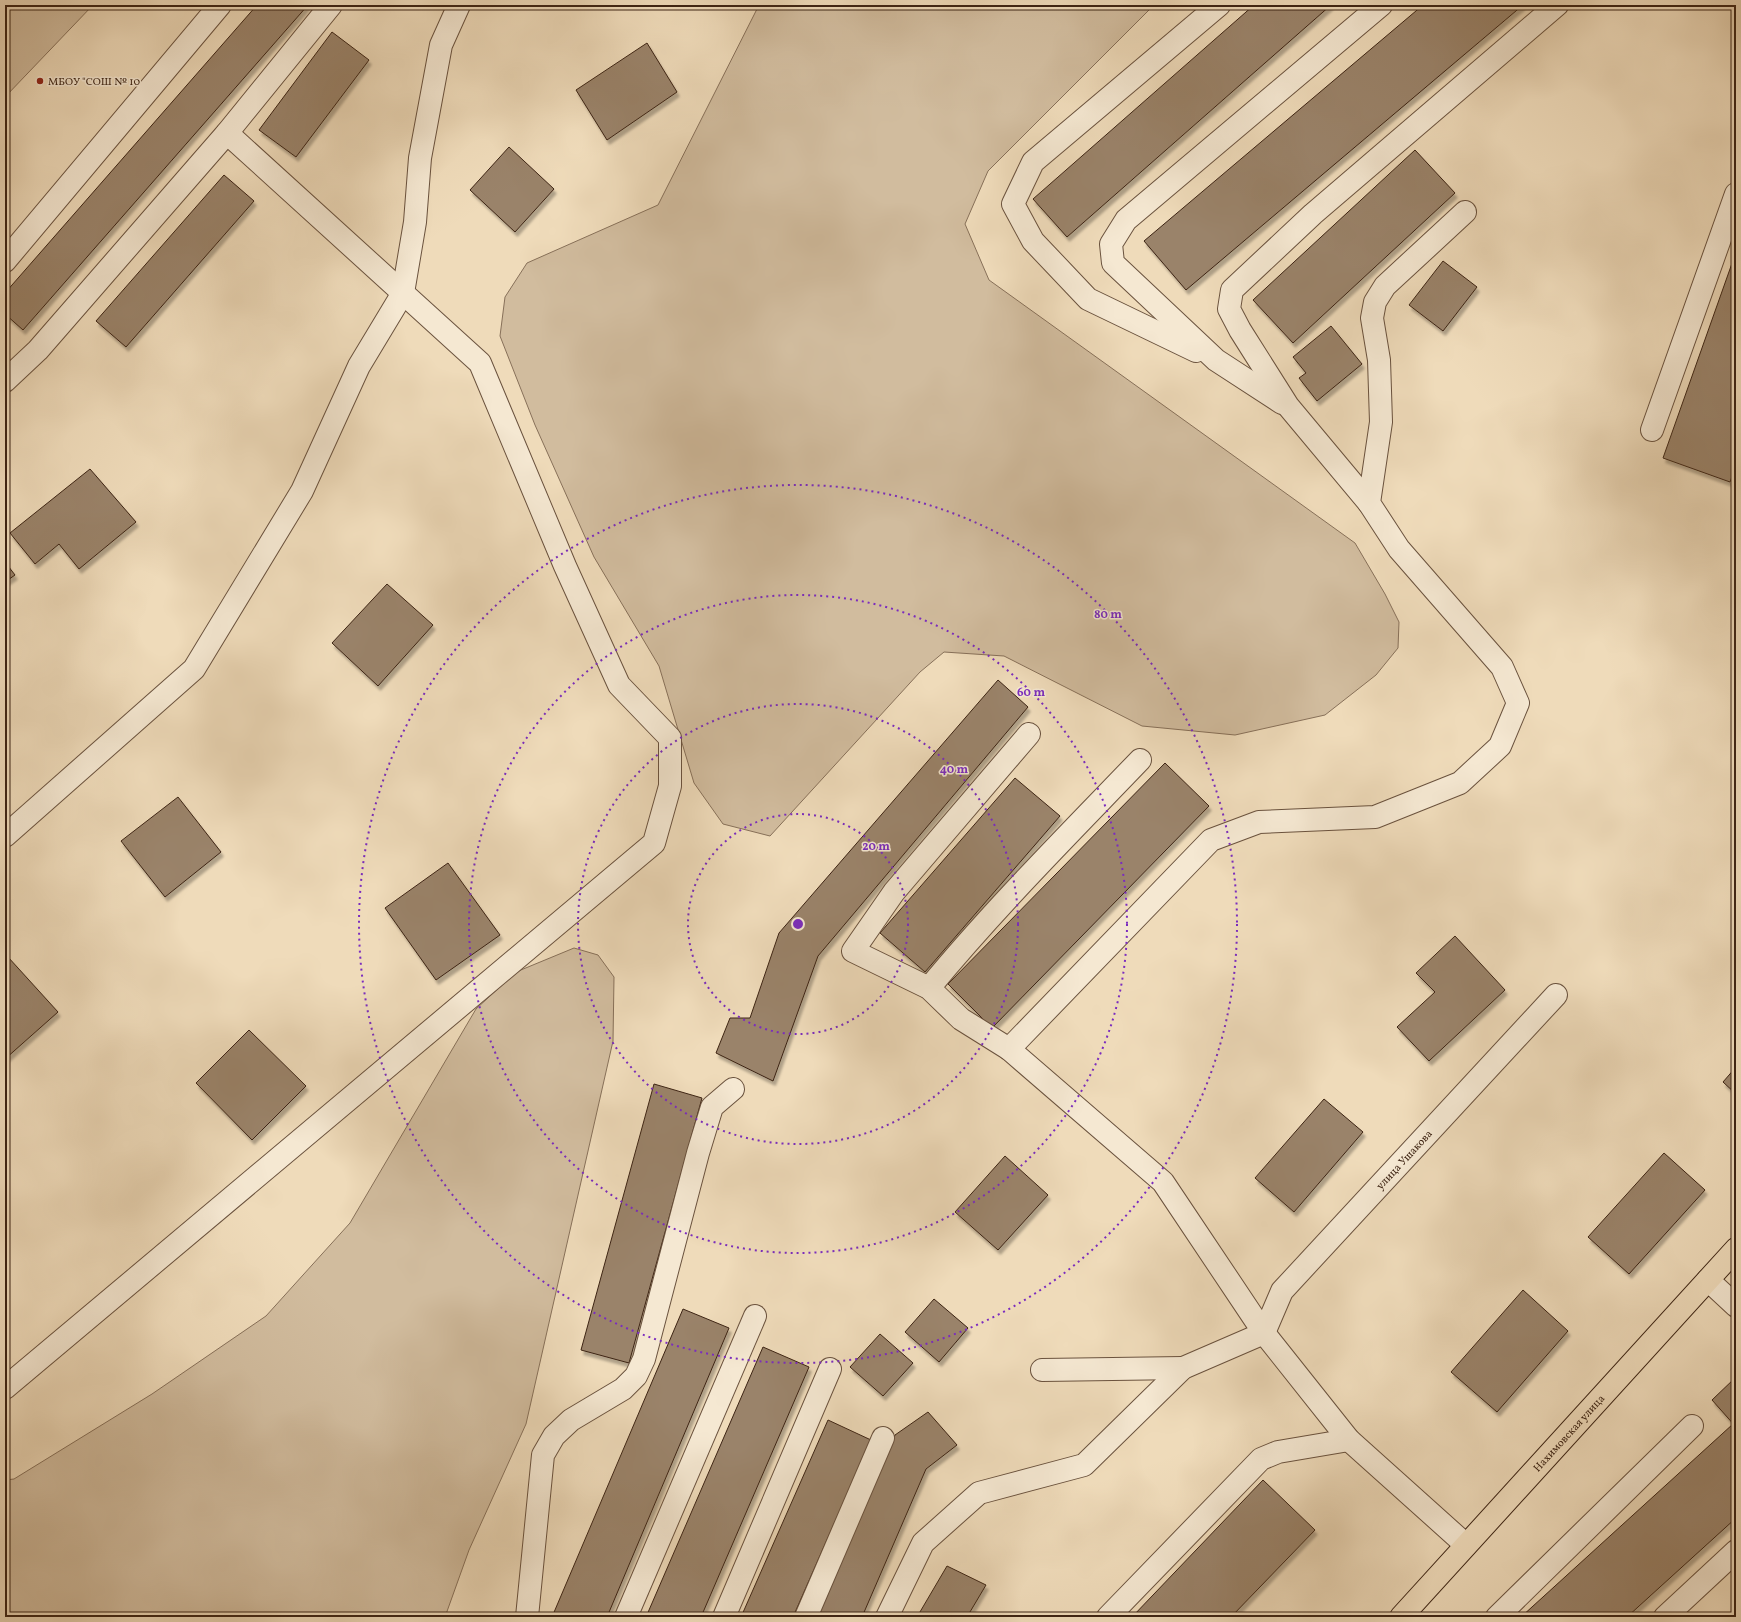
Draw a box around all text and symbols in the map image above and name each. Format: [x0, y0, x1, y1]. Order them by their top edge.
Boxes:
place label: МБОУ "СОШ № 10 [48, 75, 140, 90]
marker: МБОУ "СОШ № 10 [35, 76, 45, 86]
text: 80 m [1094, 607, 1122, 623]
text: 60 m [1017, 685, 1045, 701]
text: 40 m [940, 762, 969, 778]
text: 20 m [862, 839, 890, 855]
centre of rings [791, 917, 805, 931]
street label: улица Ушакова [1373, 1127, 1437, 1194]
street label: Нахимовская улица [1531, 1392, 1609, 1476]

